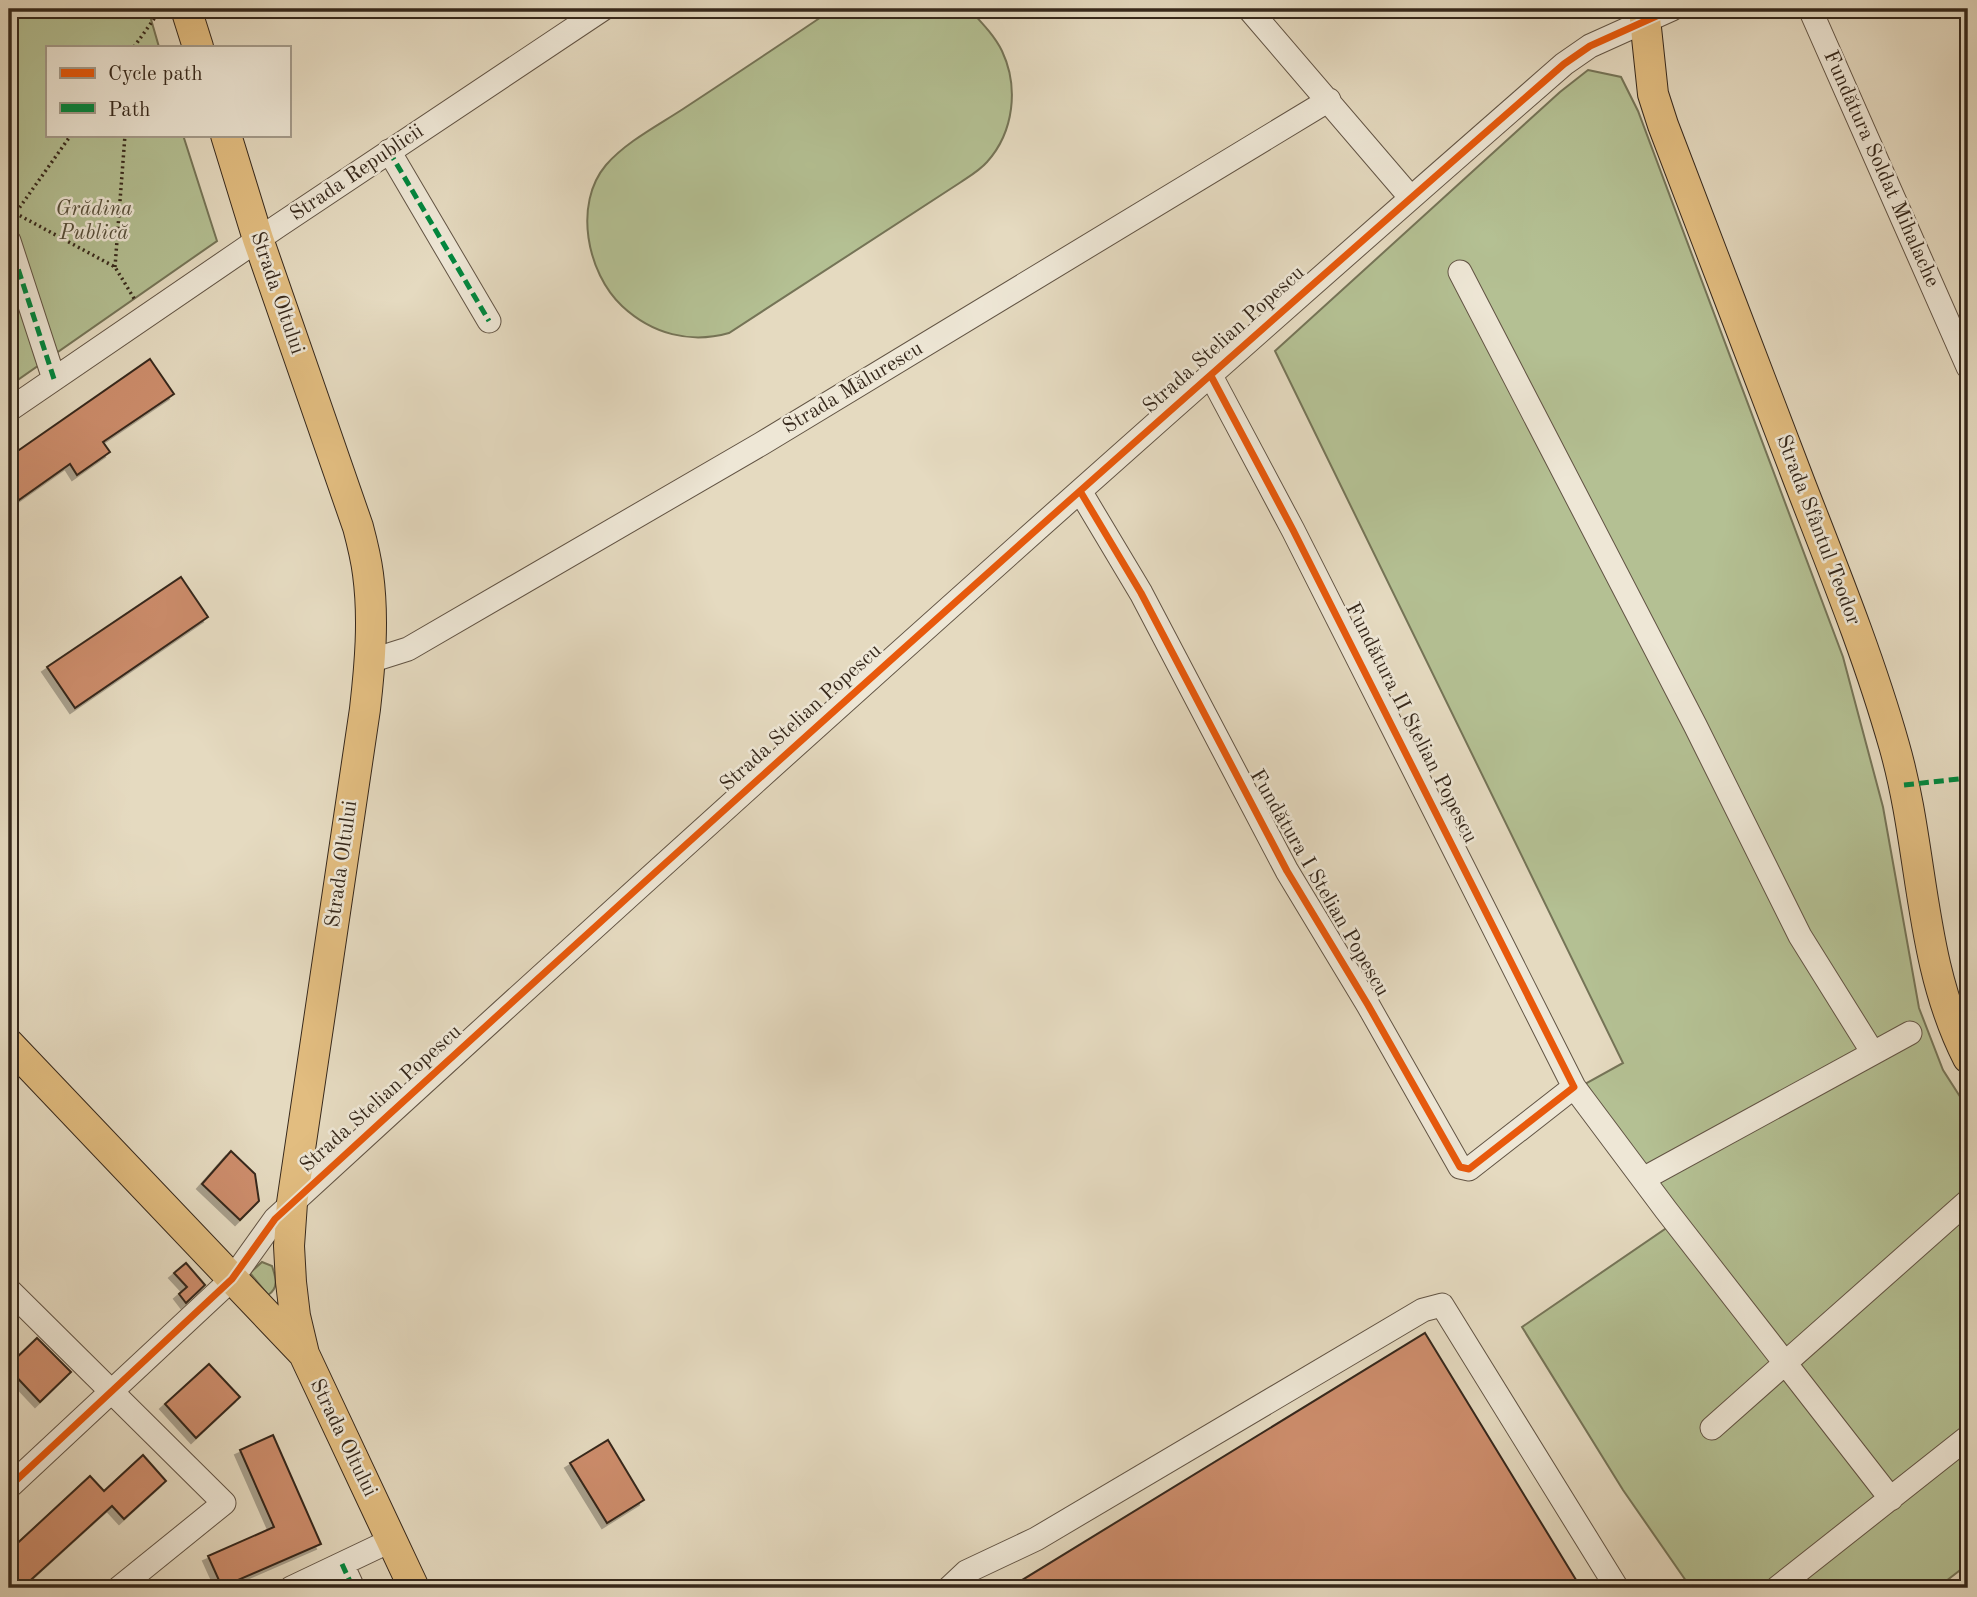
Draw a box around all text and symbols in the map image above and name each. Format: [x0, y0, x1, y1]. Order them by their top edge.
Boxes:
legend [46, 46, 290, 136]
street label: Fundătura Soldat Mihalache [1819, 48, 1943, 290]
text: Cycle path [108, 64, 203, 85]
text: Path [108, 100, 151, 121]
street label: Strada Republicii [286, 121, 428, 225]
park label: Grădina Publică [55, 199, 133, 244]
street label: Strada Oltului [246, 229, 308, 357]
street label: Strada Stelian Popescu [1139, 262, 1309, 418]
street label: Strada Mălurescu [779, 338, 927, 438]
street label: Strada Sfântul Teodor [1772, 432, 1864, 628]
street label: Fundătura II Stelian Popescu [1341, 599, 1481, 847]
street label: Strada Stelian Popescu [716, 640, 886, 796]
street label: Fundătura I Stelian Popescu [1245, 766, 1393, 1000]
street label: Strada Oltului [323, 799, 361, 929]
street label: Strada Stelian Popescu [296, 1021, 466, 1177]
street label: Strada Oltului [305, 1376, 381, 1500]

